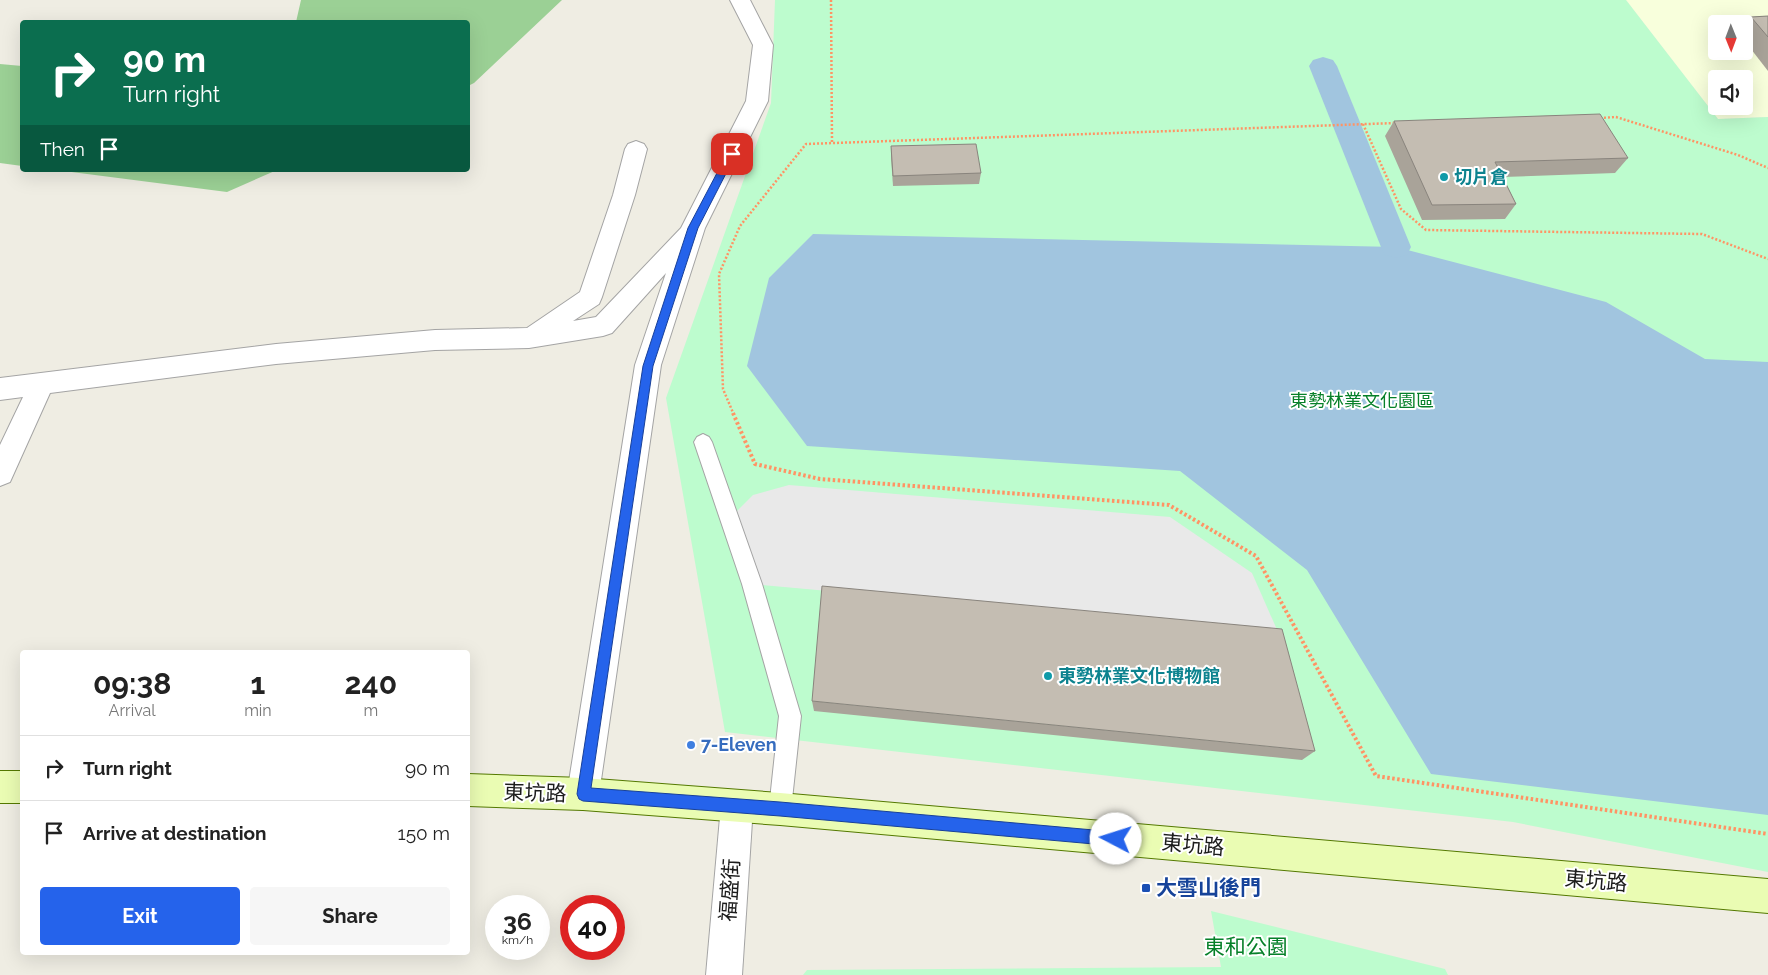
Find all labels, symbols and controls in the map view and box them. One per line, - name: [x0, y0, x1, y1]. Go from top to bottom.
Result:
- north arrow: [1708, 15, 1752, 60]
- map controls: [1708, 15, 1753, 115]
- text: 90 m: [123, 39, 206, 80]
- icon: right: [40, 40, 105, 105]
- button: sound: [1708, 70, 1753, 115]
- text: Turn right: [123, 81, 220, 107]
- pin: [711, 133, 753, 175]
- icon: arrive: [95, 135, 123, 163]
- text: Then: [40, 138, 85, 160]
- icon: arrive: [718, 140, 746, 168]
- place label: 切片倉: [1454, 166, 1508, 187]
- marker: 切片倉: [1438, 171, 1450, 183]
- park label: 東勢林業文化園區: [1290, 390, 1434, 411]
- place label: 東勢林業文化博物館: [1058, 665, 1220, 686]
- text: 09:38: [93, 666, 171, 701]
- text: 1: [251, 666, 265, 701]
- text: 240: [345, 666, 397, 701]
- marker: 東勢林業文化博物館: [1042, 670, 1054, 682]
- text: Arrival: [109, 701, 156, 720]
- text: min: [244, 701, 272, 720]
- text: m: [363, 701, 378, 720]
- place label: 7-Eleven: [701, 734, 777, 755]
- marker: 7-Eleven: [685, 739, 697, 751]
- icon: right: [40, 754, 68, 782]
- text: Turn right: [83, 757, 172, 779]
- text: 90 m: [405, 757, 450, 779]
- street label: 東坑路: [503, 779, 567, 806]
- position arrow: [1089, 812, 1141, 864]
- icon: arrive: [40, 819, 68, 847]
- text: Arrive at destination: [83, 822, 267, 844]
- text: 150 m: [398, 822, 450, 844]
- street label: 東坑路: [1161, 829, 1226, 860]
- street label: 福盛街: [715, 858, 744, 922]
- street label: 東坑路: [1564, 865, 1629, 896]
- place label: 大雪山後門: [1156, 875, 1261, 900]
- marker: 大雪山後門: [1140, 882, 1152, 894]
- button: Exit: [40, 887, 240, 945]
- button: Share: [250, 887, 450, 945]
- speed limit sign: 40: [560, 895, 625, 960]
- text: 36: [503, 906, 532, 936]
- text: km/h: [502, 933, 533, 947]
- park label: 東和公園: [1204, 934, 1288, 959]

